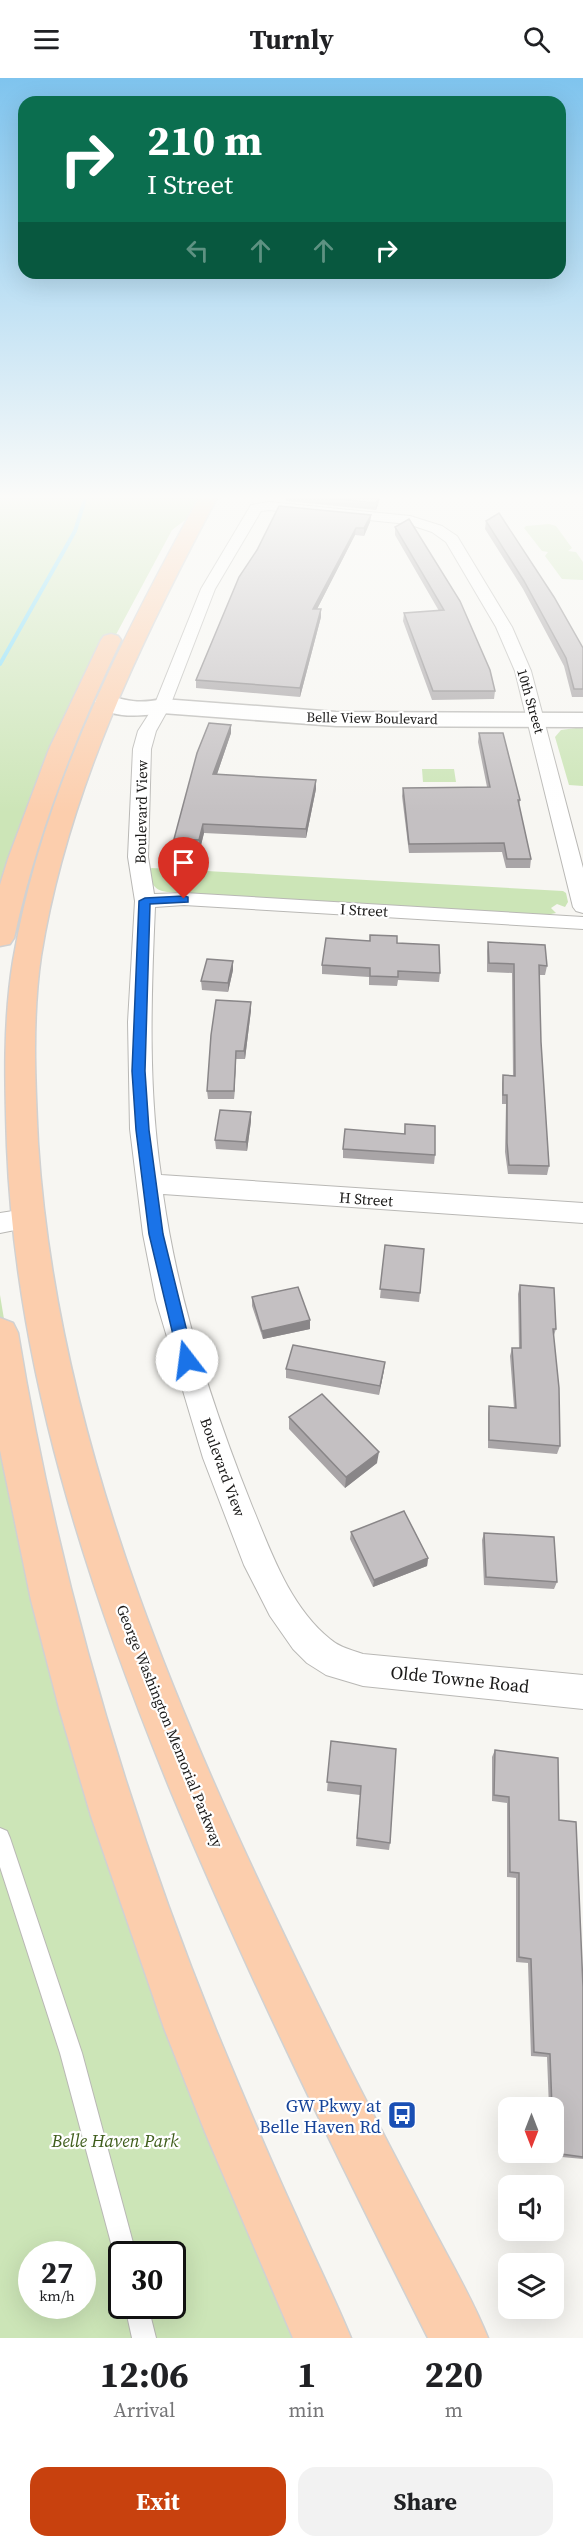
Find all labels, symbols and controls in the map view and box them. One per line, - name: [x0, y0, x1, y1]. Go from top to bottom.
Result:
- text: Turnly: [249, 21, 334, 58]
- icon: menu: [30, 23, 63, 56]
- icon: search: [520, 23, 553, 56]
- text: 210 m: [147, 111, 262, 169]
- icon: right: [48, 120, 126, 198]
- text: I Street: [147, 166, 233, 203]
- icon: left: [181, 234, 214, 267]
- icon: ahead: [244, 234, 277, 267]
- icon: ahead: [307, 234, 340, 267]
- icon: right: [370, 234, 403, 267]
- street label: 10th Street: [512, 666, 550, 736]
- street label: Belle View Boulevard: [306, 707, 438, 729]
- street label: Boulevard View: [130, 759, 152, 864]
- pin: [158, 837, 209, 899]
- icon: arrive: [167, 846, 200, 879]
- street label: I Street: [340, 898, 389, 922]
- street label: H Street: [338, 1187, 394, 1211]
- position arrow: [155, 1328, 219, 1392]
- street label: Boulevard View: [195, 1415, 251, 1520]
- street label: George Washington Memorial Parkway: [112, 1601, 229, 1851]
- street label: Olde Towne Road: [389, 1659, 531, 1699]
- place label: GW Pkwy at Belle Haven Rd: [259, 2093, 381, 2139]
- north arrow: [498, 2097, 564, 2163]
- map controls: [498, 2097, 564, 2319]
- bus stop icon: GW Pkwy at Belle Haven Rd: [386, 2099, 418, 2131]
- park label: Belle Haven Park: [51, 2128, 179, 2153]
- button: sound: [498, 2175, 564, 2241]
- speed limit sign: 30: [108, 2241, 186, 2319]
- text: 27: [41, 2252, 73, 2293]
- button: layers: [498, 2253, 564, 2319]
- text: km/h: [39, 2285, 75, 2306]
- text: 12:06: [100, 2350, 189, 2399]
- text: 1: [297, 2350, 316, 2399]
- text: 220: [425, 2350, 483, 2399]
- text: Arrival: [113, 2396, 175, 2424]
- text: min: [289, 2396, 325, 2424]
- text: m: [445, 2396, 463, 2424]
- button: Exit: [30, 2467, 286, 2536]
- button: Share: [298, 2467, 553, 2536]

